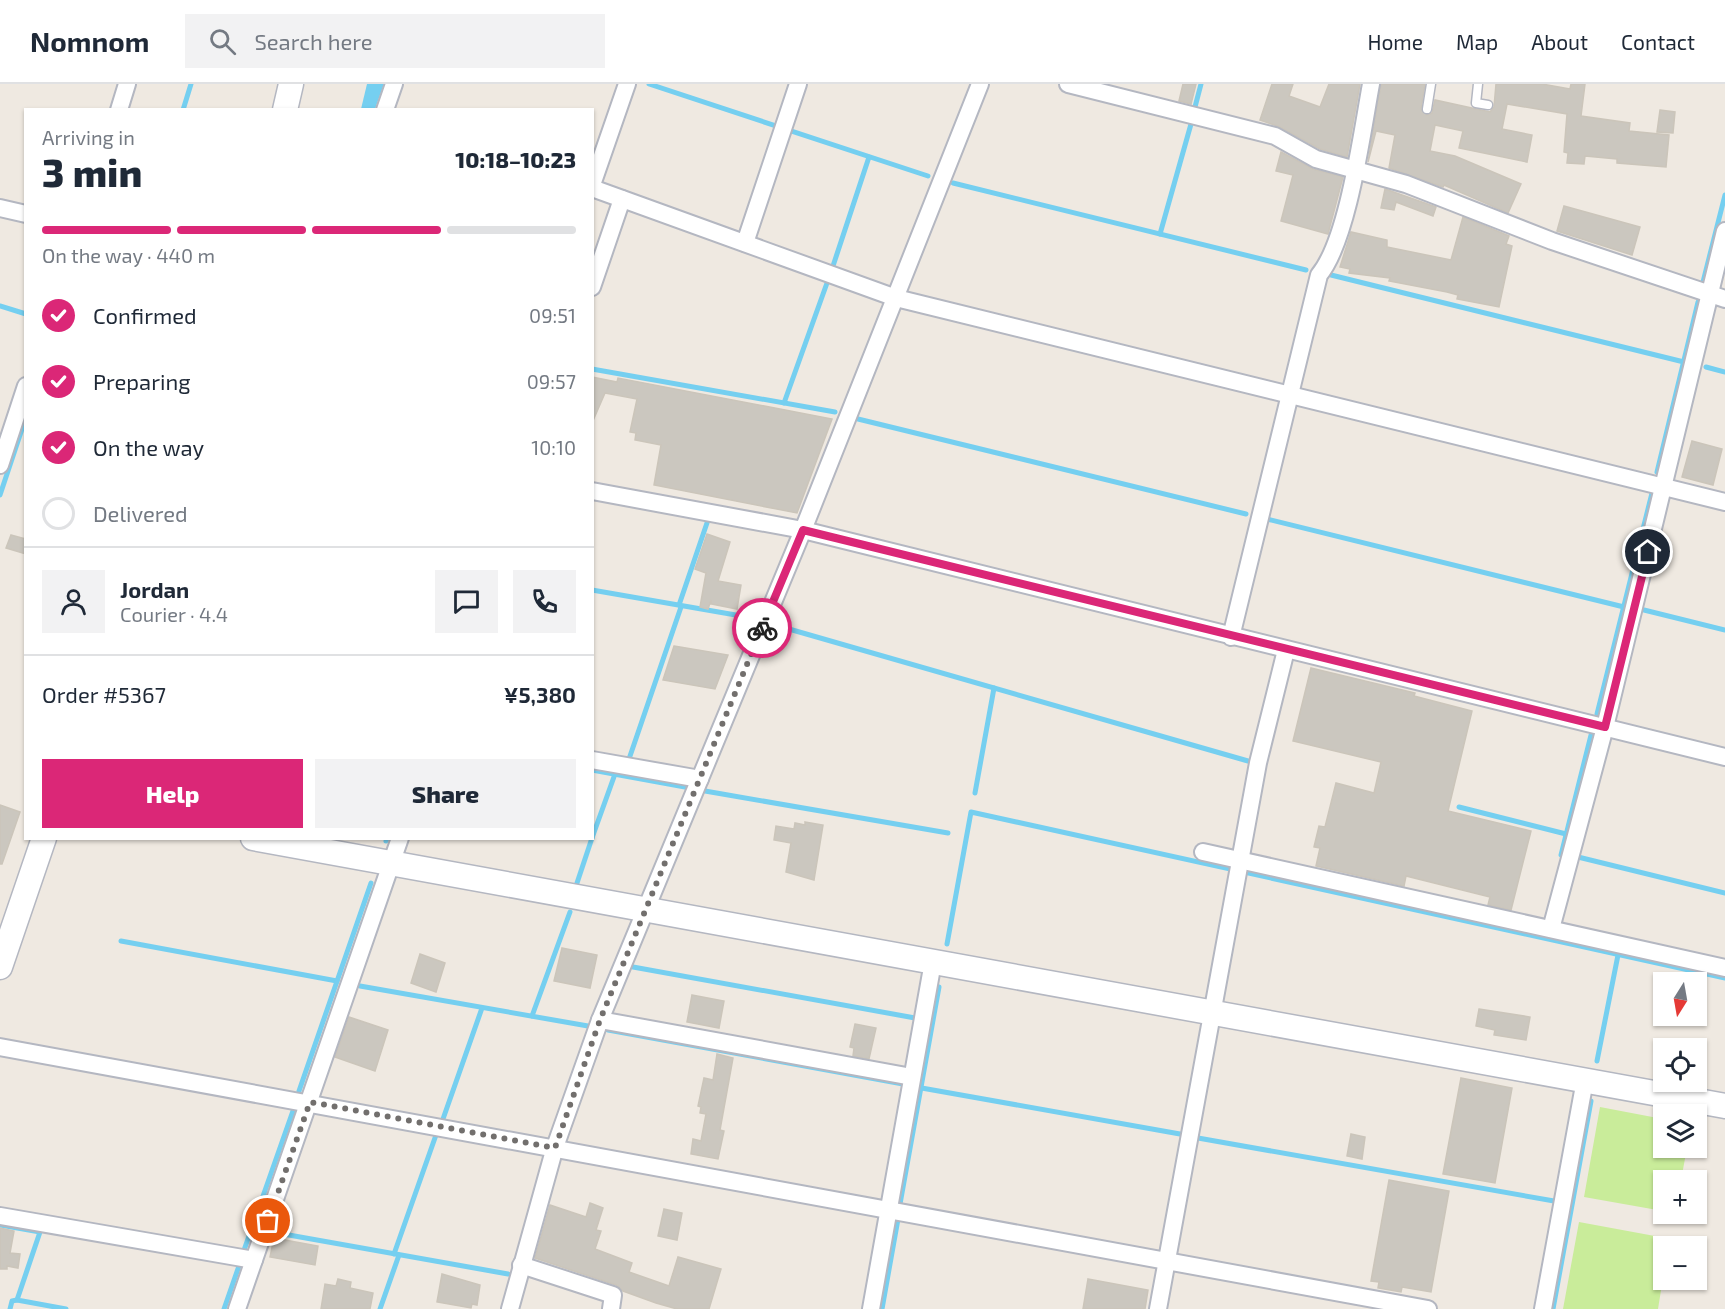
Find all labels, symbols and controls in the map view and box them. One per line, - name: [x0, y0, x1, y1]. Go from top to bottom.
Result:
- search box: [185, 14, 605, 68]
- text: Nomnom: [30, 24, 149, 58]
- icon: search: [206, 25, 239, 58]
- text: Search here: [254, 28, 373, 54]
- text: Home: [1367, 29, 1423, 54]
- text: Map: [1456, 29, 1498, 54]
- text: About: [1531, 29, 1588, 54]
- text: Contact: [1621, 29, 1695, 54]
- text: Arriving in: [42, 125, 135, 149]
- text: 10:18–10:23: [455, 146, 576, 172]
- text: 3 min: [42, 148, 142, 195]
- text: On the way · 440 m: [42, 243, 215, 267]
- icon: check: [42, 299, 75, 332]
- text: Confirmed: [93, 302, 197, 328]
- text: 09:51: [529, 303, 576, 327]
- icon: check: [42, 365, 75, 398]
- text: Preparing: [93, 368, 191, 394]
- text: 09:57: [527, 369, 576, 393]
- icon: check: [42, 431, 75, 464]
- text: On the way: [93, 434, 204, 460]
- text: 10:10: [531, 435, 576, 459]
- text: Delivered: [93, 500, 188, 526]
- pin: [1622, 526, 1673, 577]
- icon: home: [1631, 535, 1664, 568]
- button: person: [42, 570, 105, 633]
- button: chat: [435, 570, 498, 633]
- button: phone: [513, 570, 576, 633]
- text: Jordan: [120, 576, 189, 602]
- courier: [732, 598, 792, 658]
- text: Courier · 4.4: [120, 602, 228, 626]
- icon: bike: [746, 612, 779, 645]
- text: Order #5367: [42, 681, 166, 707]
- text: ¥5,380: [504, 681, 576, 707]
- button: Help: [42, 759, 303, 828]
- button: Share: [315, 759, 576, 828]
- north arrow: [1653, 972, 1707, 1026]
- map controls: [1653, 972, 1707, 1290]
- button: locate: [1653, 1038, 1707, 1092]
- button: layers: [1653, 1104, 1707, 1158]
- button: +: [1653, 1170, 1707, 1224]
- pin: [242, 1195, 293, 1246]
- icon: bag: [251, 1204, 284, 1237]
- button: −: [1653, 1236, 1707, 1290]

